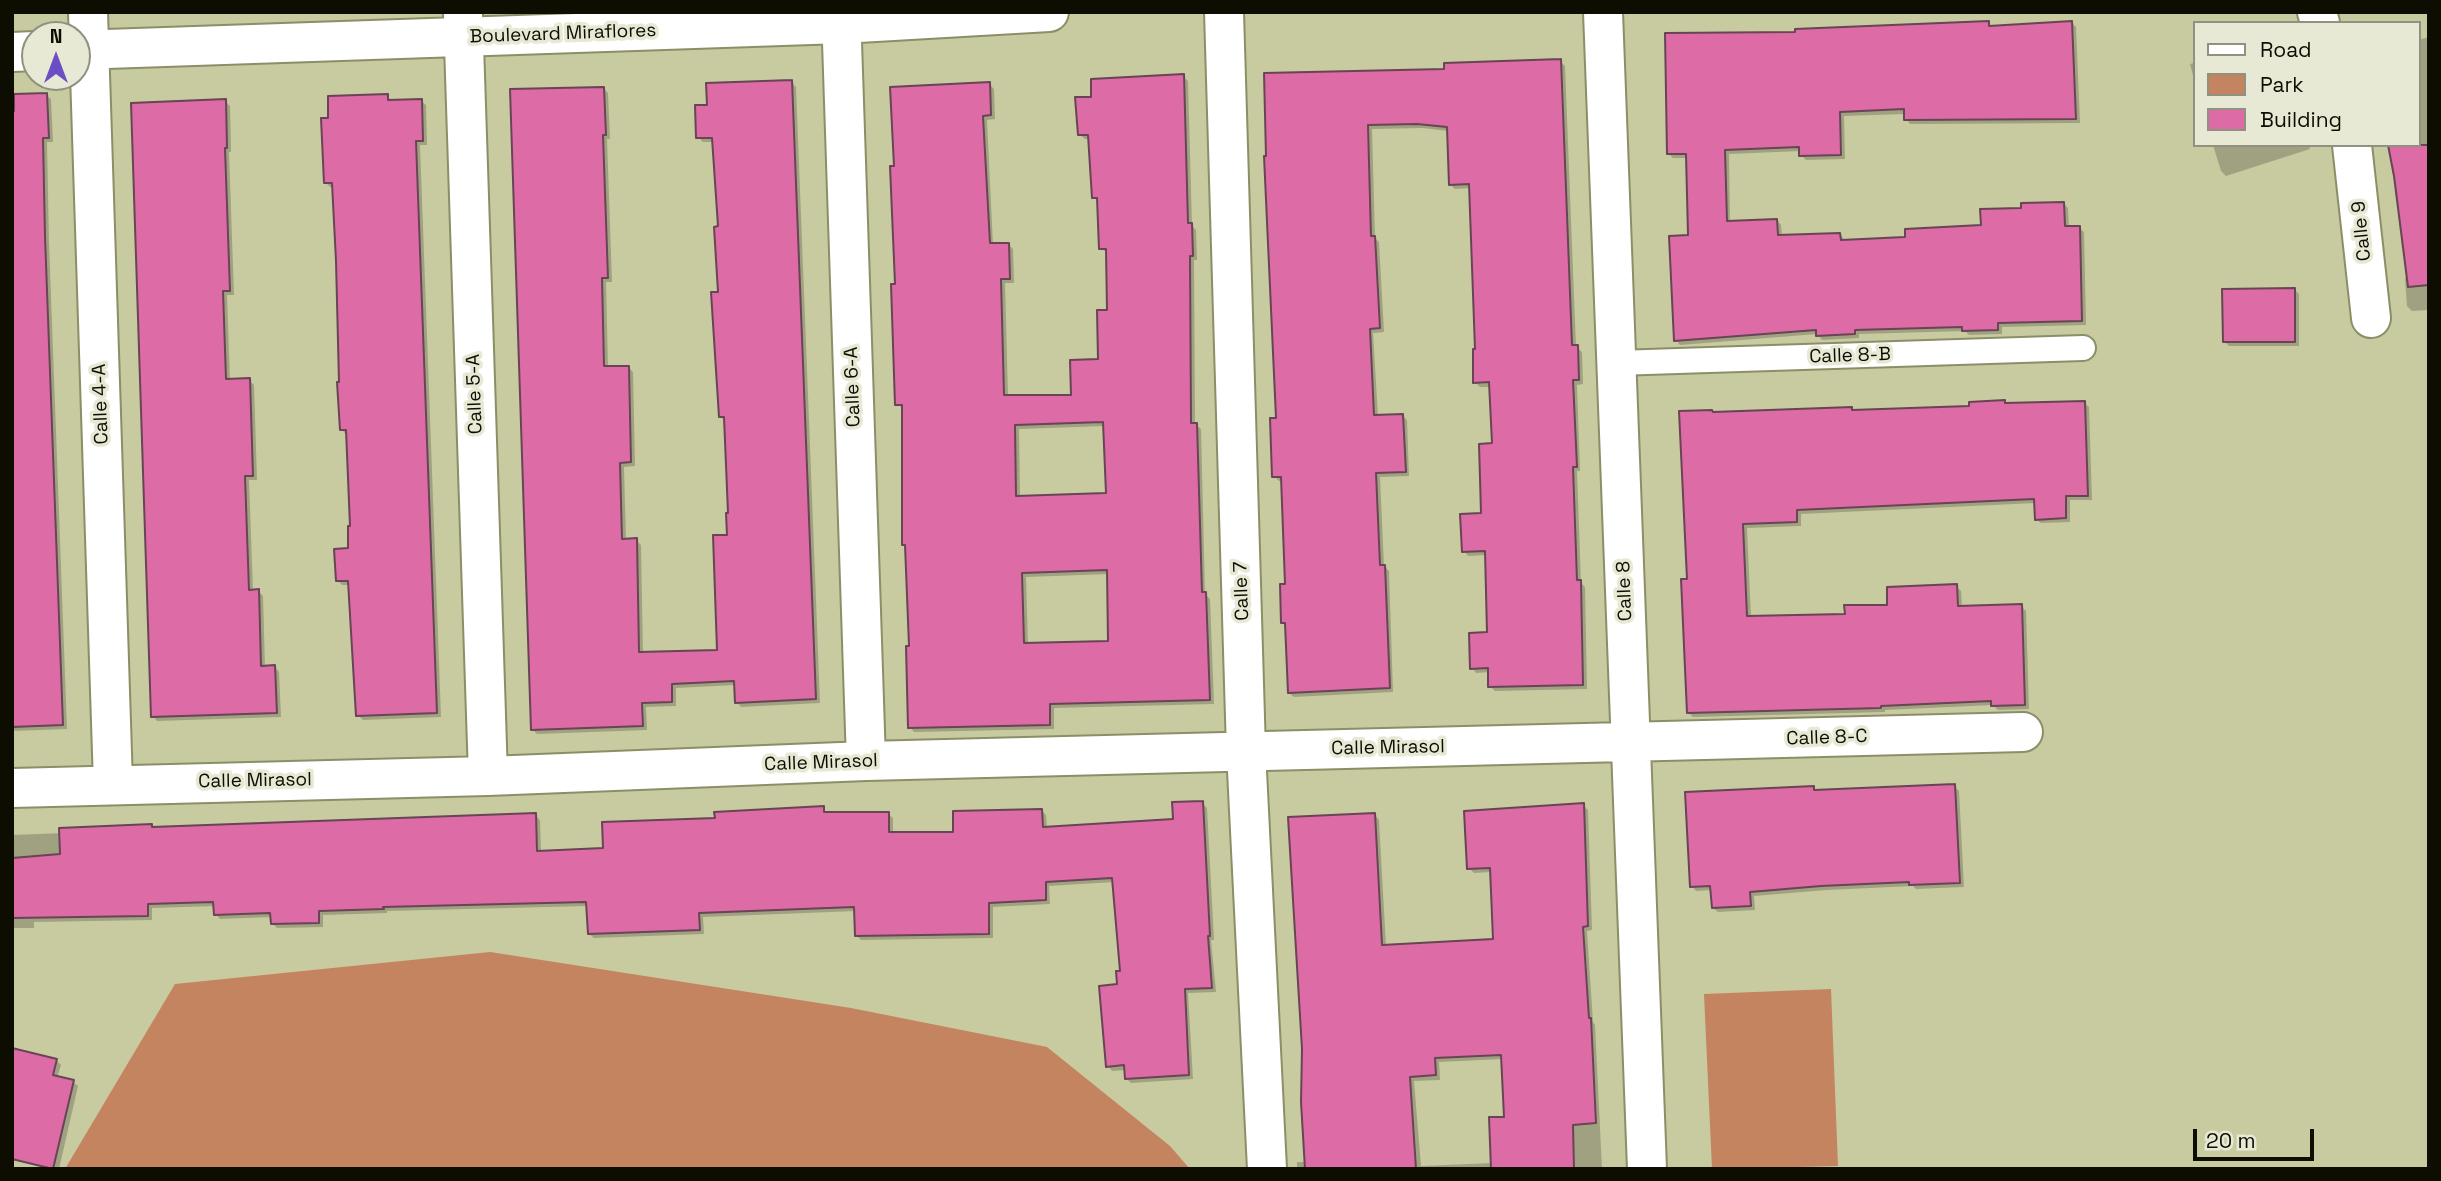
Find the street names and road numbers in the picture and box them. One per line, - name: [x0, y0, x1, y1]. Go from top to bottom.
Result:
- street label: Boulevard Miraflores: [469, 19, 657, 49]
- street label: Calle 9: [2348, 200, 2376, 262]
- street label: Calle 8-B: [1809, 343, 1891, 369]
- street label: Calle 6-A: [840, 346, 866, 428]
- street label: Calle 5-A: [462, 353, 488, 435]
- street label: Calle 4-A: [88, 363, 114, 445]
- street label: Calle 8: [1613, 560, 1637, 622]
- street label: Calle 7: [1230, 561, 1254, 621]
- street label: Calle 8-C: [1786, 725, 1868, 751]
- street label: Calle Mirasol: [1331, 736, 1445, 760]
- street label: Calle Mirasol: [764, 750, 878, 776]
- street label: Calle Mirasol: [198, 769, 312, 793]

